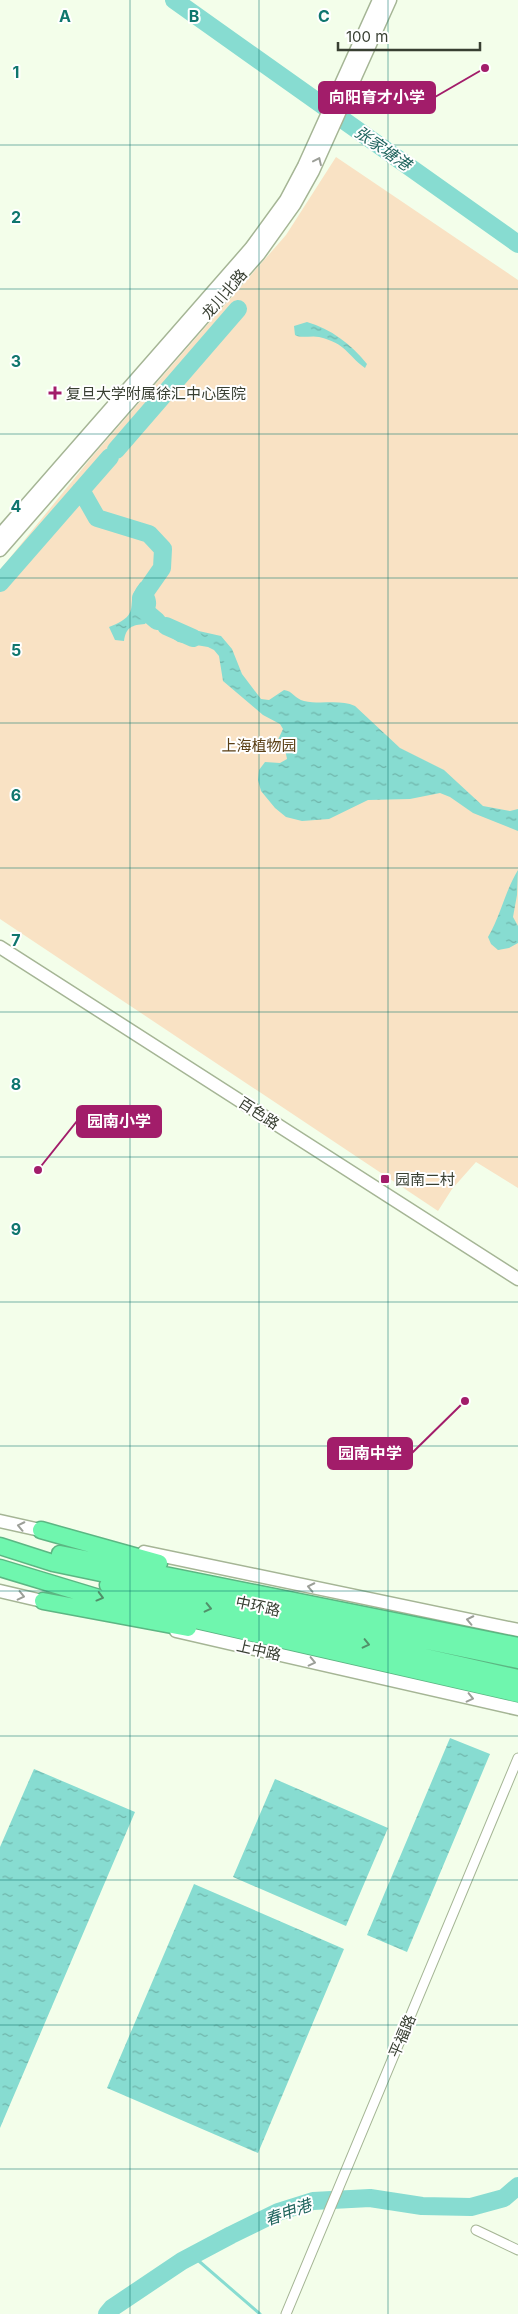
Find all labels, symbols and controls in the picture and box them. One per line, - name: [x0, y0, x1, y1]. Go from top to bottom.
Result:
- text: A: [59, 6, 71, 26]
- text: B: [189, 6, 199, 26]
- text: C: [318, 6, 330, 26]
- scale bar: [338, 20, 480, 52]
- text: 100 m: [346, 27, 388, 46]
- text: 1: [13, 62, 19, 82]
- callout: 向阳育才小学: [319, 82, 435, 113]
- text: 向阳育才小学: [329, 87, 425, 107]
- water label: 张家塘港: [351, 121, 417, 176]
- one-way arrow: [311, 157, 322, 166]
- text: 2: [11, 207, 21, 227]
- street label: 龙川北路: [197, 265, 251, 323]
- text: 3: [11, 351, 21, 371]
- place label: 复旦大学附属徐汇中心医院: [66, 384, 246, 403]
- marker: 复旦大学附属徐汇中心医院: [48, 386, 62, 400]
- text: 4: [11, 496, 22, 516]
- text: 5: [11, 640, 21, 660]
- park label: 上海植物园: [221, 736, 297, 755]
- text: 6: [11, 785, 21, 805]
- text: 7: [11, 930, 21, 950]
- text: 8: [11, 1074, 21, 1094]
- street label: 百色路: [235, 1093, 283, 1133]
- callout: 园南小学: [77, 1106, 161, 1137]
- text: 园南小学: [87, 1111, 151, 1131]
- place label: 园南二村: [395, 1170, 455, 1189]
- marker: 园南二村: [379, 1173, 391, 1185]
- text: 9: [11, 1219, 21, 1239]
- callout: 园南中学: [328, 1438, 412, 1469]
- text: 园南中学: [338, 1443, 402, 1463]
- one-way arrow: [16, 1521, 25, 1531]
- one-way arrow: [307, 1582, 316, 1592]
- one-way arrow: [17, 1590, 26, 1601]
- one-way arrow: [95, 1591, 104, 1602]
- street label: 中环路: [234, 1592, 282, 1620]
- one-way arrow: [203, 1602, 212, 1613]
- one-way arrow: [466, 1615, 475, 1626]
- street label: 上中路: [235, 1636, 283, 1664]
- one-way arrow: [362, 1638, 371, 1649]
- one-way arrow: [307, 1656, 316, 1667]
- one-way arrow: [466, 1692, 475, 1703]
- street label: 平福路: [384, 2012, 420, 2060]
- water label: 春申港: [262, 2194, 316, 2230]

